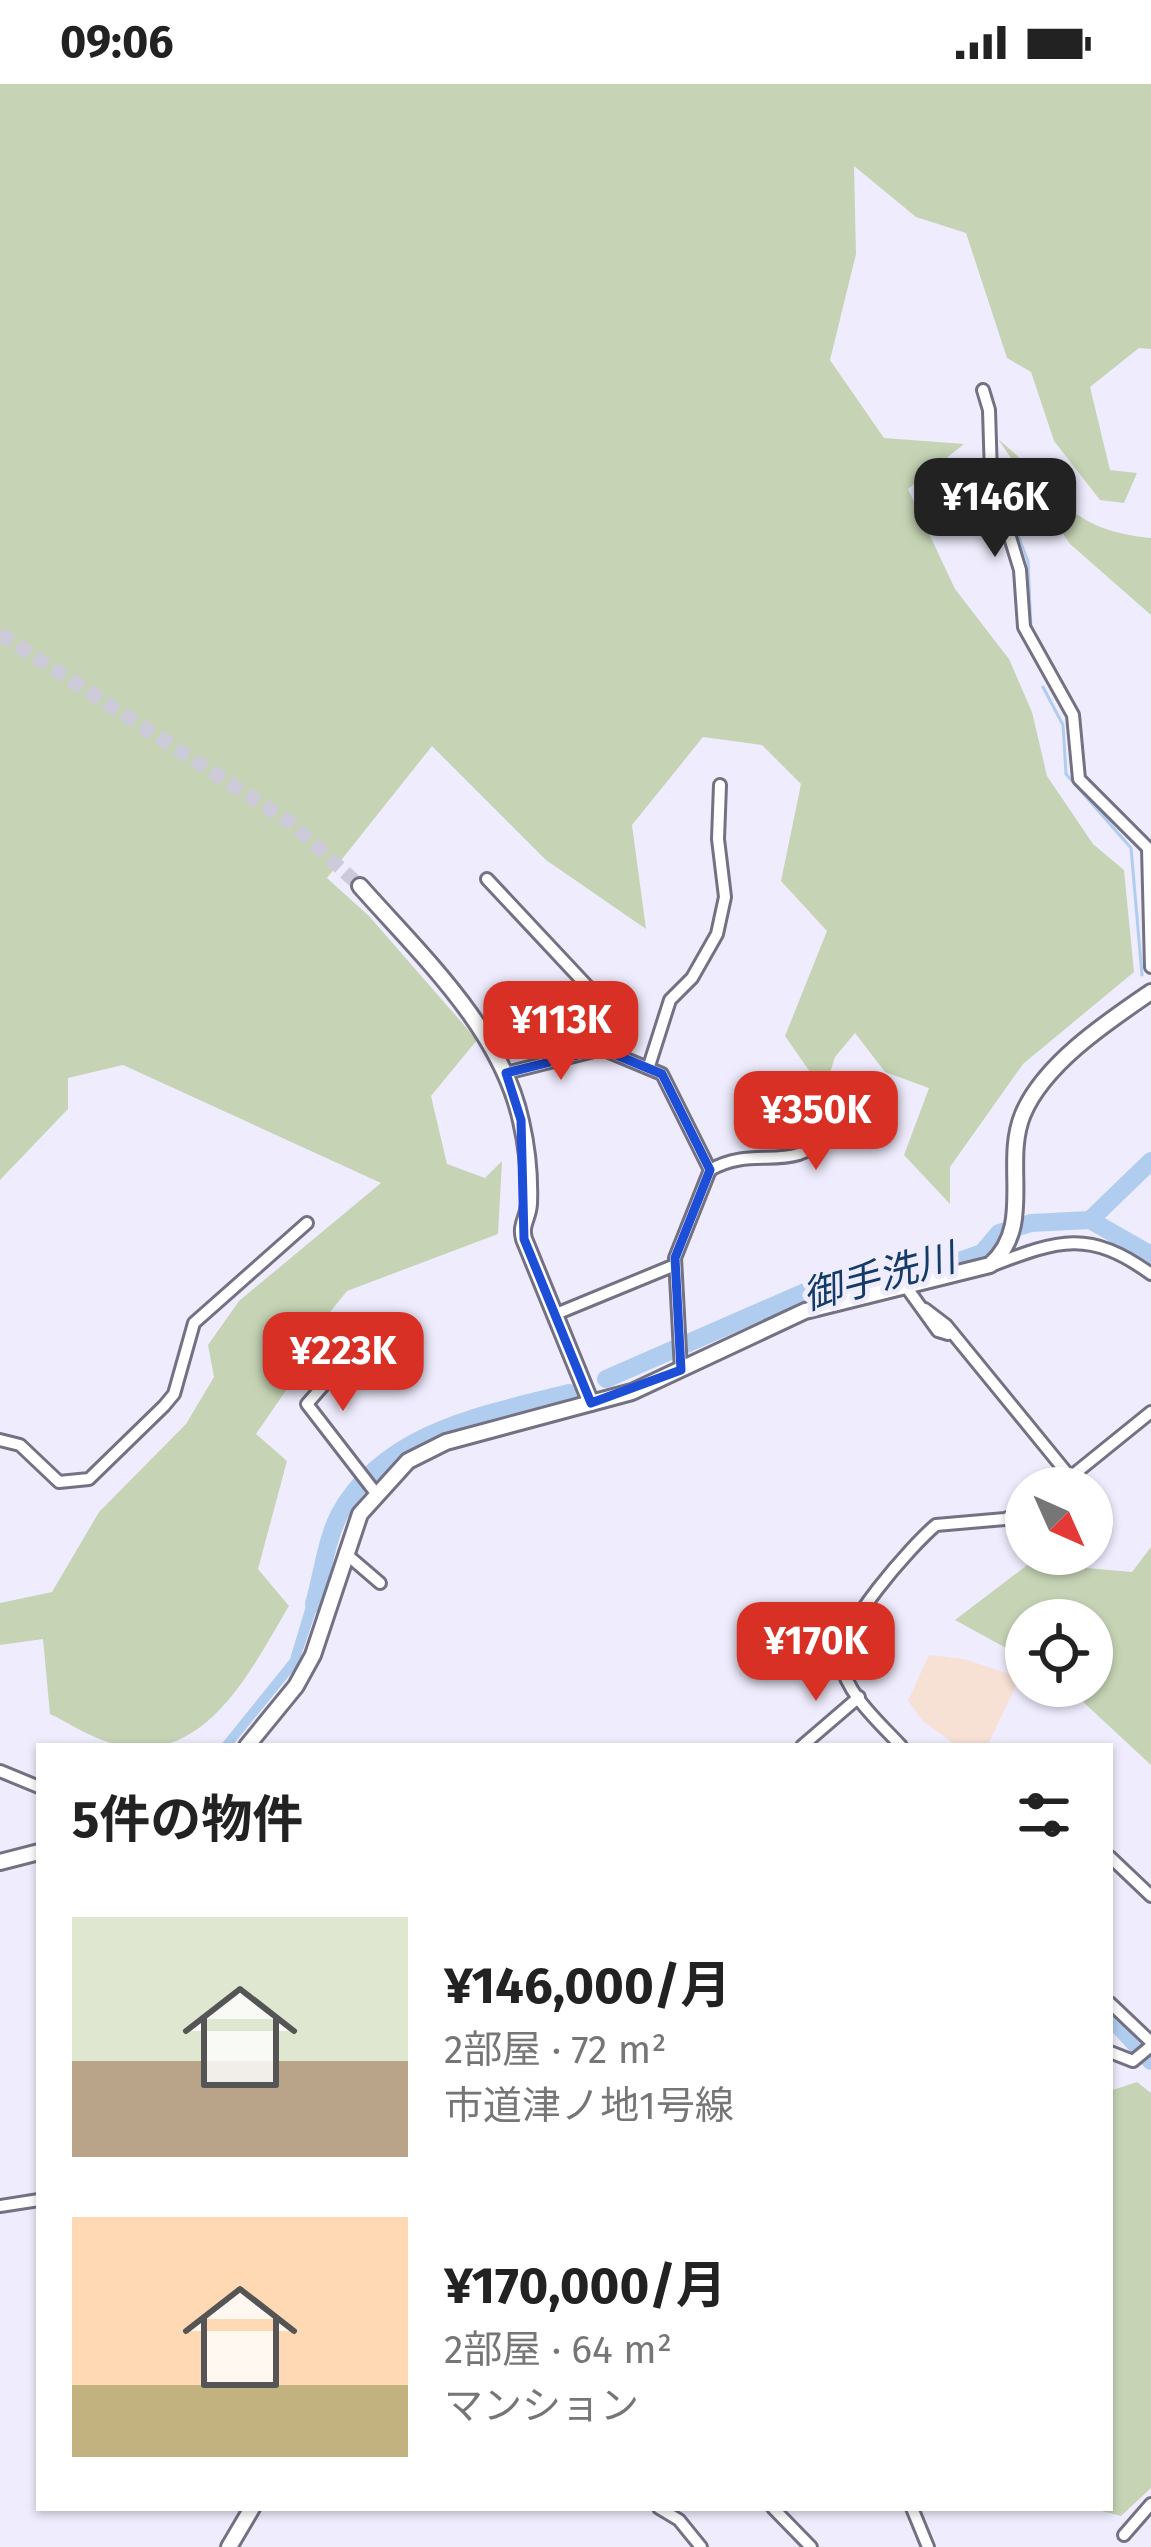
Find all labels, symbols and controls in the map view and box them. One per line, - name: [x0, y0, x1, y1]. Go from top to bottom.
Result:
- text: 09:06: [60, 15, 174, 69]
- pin: ¥146K: [911, 458, 1079, 560]
- text: ¥146K: [941, 474, 1049, 520]
- pin: ¥113K: [477, 981, 645, 1083]
- text: ¥113K: [510, 997, 612, 1043]
- pin: ¥350K: [732, 1071, 900, 1173]
- text: ¥350K: [761, 1087, 871, 1133]
- water label: 御手洗川: [798, 1234, 964, 1319]
- pin: ¥223K: [259, 1312, 427, 1414]
- text: ¥223K: [290, 1328, 396, 1374]
- north arrow: [1005, 1467, 1113, 1575]
- map controls: [1005, 1467, 1113, 1707]
- button: locate: [1005, 1599, 1113, 1707]
- pin: ¥170K: [732, 1602, 900, 1704]
- text: ¥170K: [764, 1618, 868, 1664]
- icon: filters: [1011, 1782, 1077, 1848]
- text: 5件の物件: [72, 1789, 303, 1851]
- text: ¥146,000/月: [444, 1955, 731, 2017]
- icon: home: [168, 1965, 312, 2109]
- text: 2部屋 · 72 m²: [444, 2027, 667, 2073]
- text: 市道津ノ地1号線: [444, 2083, 734, 2129]
- text: ¥170,000/月: [444, 2255, 727, 2317]
- icon: home: [168, 2265, 312, 2409]
- text: 2部屋 · 64 m²: [444, 2327, 672, 2373]
- text: マンション: [444, 2383, 639, 2429]

